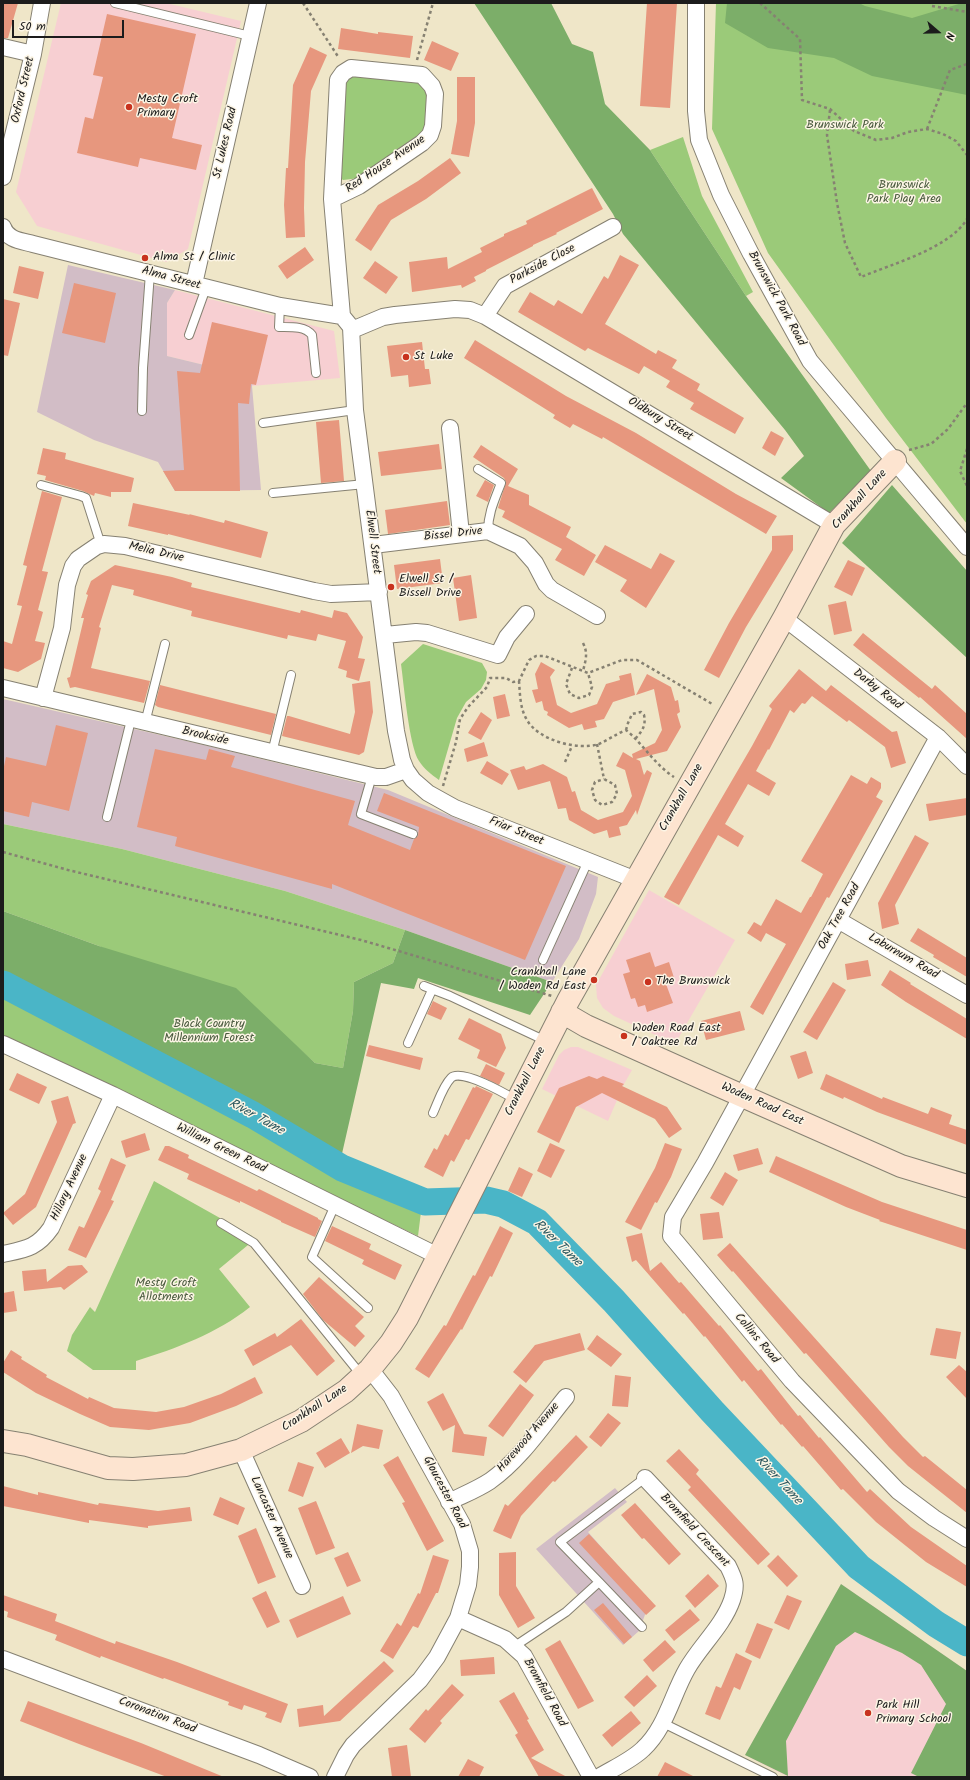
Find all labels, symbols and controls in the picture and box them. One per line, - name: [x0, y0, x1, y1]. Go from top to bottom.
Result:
- scale bar: [14, 12, 126, 38]
- north arrow: [918, 12, 958, 52]
- text: 50 m: [19, 17, 46, 36]
- text: N: [940, 30, 959, 42]
- street label: Oxford Street: [9, 55, 39, 125]
- place label: Mesty Croft Primary: [137, 93, 198, 121]
- marker: Mesty Croft Primary: [124, 102, 134, 112]
- street label: St Lukes Road: [211, 106, 241, 180]
- park label: Brunswick Park: [806, 119, 884, 133]
- street label: Red House Avenue: [343, 133, 429, 197]
- park label: Brunswick Park Play Area: [867, 179, 941, 207]
- street label: Parkside Close: [508, 242, 578, 288]
- street label: Brunswick Park Road: [744, 249, 808, 349]
- place label: Alma St / Clinic: [153, 251, 236, 265]
- marker: Alma St / Clinic: [140, 253, 150, 263]
- street label: Alma Street: [140, 264, 202, 294]
- place label: St Luke: [414, 350, 453, 364]
- marker: St Luke: [401, 352, 411, 362]
- street label: Oldbury Street: [625, 395, 695, 445]
- street label: Crankhall Lane: [829, 467, 891, 533]
- street label: Elwell Street: [361, 509, 383, 575]
- street label: Bissel Drive: [423, 525, 483, 545]
- street label: Melia Drive: [127, 540, 185, 566]
- place label: Elwell St / Bissell Drive: [399, 573, 461, 601]
- marker: Elwell St / Bissell Drive: [386, 582, 396, 592]
- street label: Darby Road: [850, 666, 904, 714]
- street label: Brookside: [180, 725, 230, 749]
- street label: Crankhall Lane: [657, 762, 707, 834]
- street label: Friar Street: [486, 814, 546, 850]
- street label: Oak Tree Road: [816, 881, 864, 953]
- street label: Laburnum Road: [865, 931, 941, 983]
- place label: Crankhall Lane / Woden Rd East: [499, 966, 586, 994]
- marker: Crankhall Lane / Woden Rd East: [589, 975, 599, 985]
- place label: The Brunswick: [656, 975, 730, 989]
- marker: The Brunswick: [643, 977, 653, 987]
- park label: Black Country Millennium Forest: [164, 1018, 254, 1046]
- place label: Woden Road East / Oaktree Rd: [632, 1022, 721, 1050]
- marker: Woden Road East / Oaktree Rd: [619, 1031, 629, 1041]
- street label: Crankhall Lane: [502, 1045, 550, 1119]
- street label: Woden Road East: [719, 1080, 805, 1130]
- water label: River Tame: [226, 1096, 286, 1140]
- street label: William Green Road: [174, 1121, 268, 1177]
- street label: Hillary Avenue: [48, 1152, 92, 1224]
- water label: River Tame: [530, 1217, 584, 1271]
- park label: Mesty Croft Allotments: [136, 1277, 196, 1305]
- street label: Collins Road: [731, 1311, 781, 1367]
- street label: Crankhall Lane: [279, 1382, 351, 1436]
- street label: Harewood Avenue: [495, 1400, 563, 1476]
- water label: River Tame: [752, 1453, 804, 1509]
- street label: Gloucester Road: [419, 1454, 469, 1532]
- street label: Lancaster Avenue: [246, 1475, 296, 1561]
- street label: Bromfield Crescent: [656, 1491, 732, 1571]
- street label: Bromfield Road: [519, 1656, 569, 1730]
- street label: Coronation Road: [116, 1695, 198, 1737]
- place label: Park Hill Primary School: [876, 1699, 951, 1727]
- marker: Park Hill Primary School: [863, 1708, 873, 1718]

